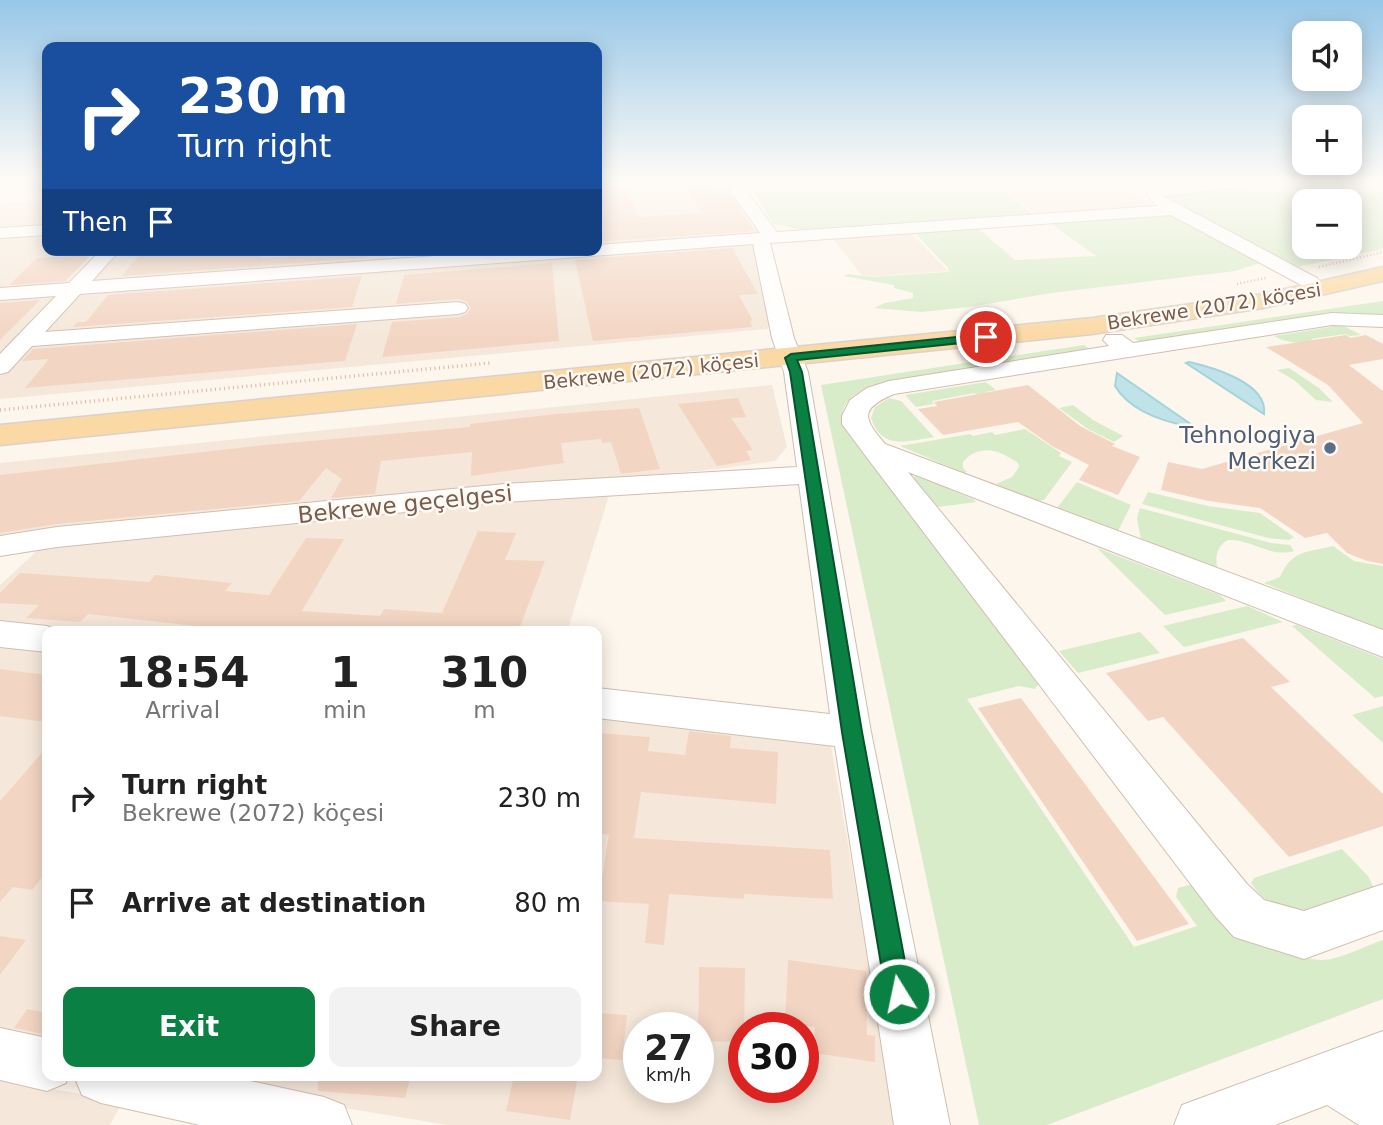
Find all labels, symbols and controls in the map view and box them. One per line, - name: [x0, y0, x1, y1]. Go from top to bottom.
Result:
- map controls: [1292, 21, 1362, 259]
- button: sound: [1292, 21, 1362, 91]
- text: 230 m: [178, 68, 348, 125]
- icon: right: [63, 70, 154, 161]
- button: +: [1292, 105, 1362, 175]
- text: Turn right: [178, 127, 331, 165]
- button: −: [1292, 189, 1362, 259]
- icon: arrive: [142, 203, 180, 241]
- text: Then: [63, 207, 128, 237]
- street label: Bekrewe (2072) köçesi: [1105, 278, 1323, 334]
- pin: [956, 307, 1016, 367]
- icon: arrive: [967, 318, 1005, 356]
- street label: Bekrewe (2072) köçesi: [542, 349, 760, 393]
- place label: Tehnologiya Merkezi: [1178, 422, 1316, 474]
- marker: Tehnologiya Merkezi: [1322, 440, 1338, 456]
- street label: Bekrewe geçelgesi: [296, 480, 514, 528]
- text: 18:54: [116, 648, 250, 697]
- text: 1: [330, 648, 360, 697]
- text: 310: [441, 648, 528, 697]
- text: Arrival: [145, 697, 220, 723]
- text: min: [323, 697, 367, 723]
- text: m: [473, 697, 496, 723]
- text: Turn right: [122, 770, 267, 800]
- icon: right: [63, 779, 101, 817]
- text: 230 m: [498, 783, 581, 813]
- text: Bekrewe (2072) köçesi: [122, 800, 384, 826]
- icon: arrive: [63, 884, 101, 922]
- text: Arrive at destination: [122, 888, 426, 918]
- text: 80 m: [514, 888, 581, 918]
- position arrow: [862, 957, 936, 1031]
- button: Exit: [63, 987, 315, 1067]
- button: Share: [329, 987, 581, 1067]
- speed limit sign: 30: [728, 1012, 819, 1103]
- text: 27: [644, 1028, 693, 1068]
- text: km/h: [646, 1064, 691, 1085]

